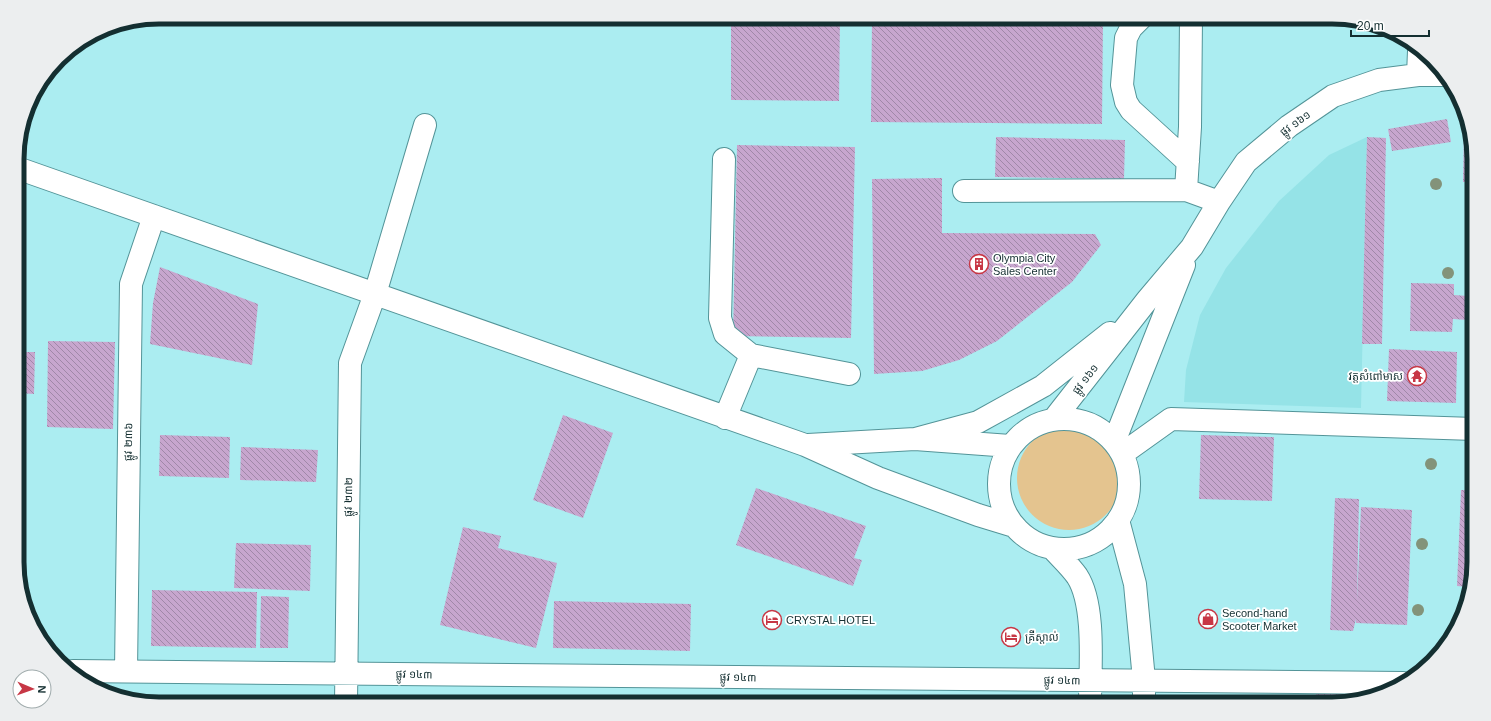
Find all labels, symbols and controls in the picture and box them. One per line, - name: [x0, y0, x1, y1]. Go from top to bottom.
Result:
- scale bar: [1351, 12, 1429, 38]
- text: 20 m: [1357, 19, 1384, 33]
- street label: ផ្លូវ ១៦១: [1277, 108, 1315, 141]
- place label: Olympia City Sales Center: [993, 252, 1057, 277]
- building icon: Olympia City Sales Center: [968, 253, 990, 275]
- street label: ផ្លូវ ១៦១: [1070, 362, 1104, 399]
- temple icon: វត្តសំពៅមាស: [1406, 365, 1428, 387]
- place label: វត្តសំពៅមាស: [1349, 369, 1403, 383]
- street label: ផ្លូវ ២៣៦: [122, 423, 139, 461]
- street label: ផ្លូវ ២៣២: [342, 477, 359, 517]
- place label: Second-hand Scooter Market: [1222, 607, 1297, 632]
- shop icon: Second-hand Scooter Market: [1197, 608, 1219, 630]
- hotel icon: CRYSTAL HOTEL: [761, 609, 783, 631]
- place label: CRYSTAL HOTEL: [786, 614, 875, 626]
- hotel icon: គ្រីស្តាល់: [1000, 626, 1022, 648]
- place label: គ្រីស្តាល់: [1025, 630, 1059, 644]
- street label: ផ្លូវ ១៤៣: [395, 668, 433, 685]
- north arrow: [12, 669, 52, 709]
- street label: ផ្លូវ ១៤៣: [719, 671, 757, 688]
- street label: ផ្លូវ ១៤៣: [1043, 674, 1081, 691]
- text: N: [36, 685, 48, 694]

